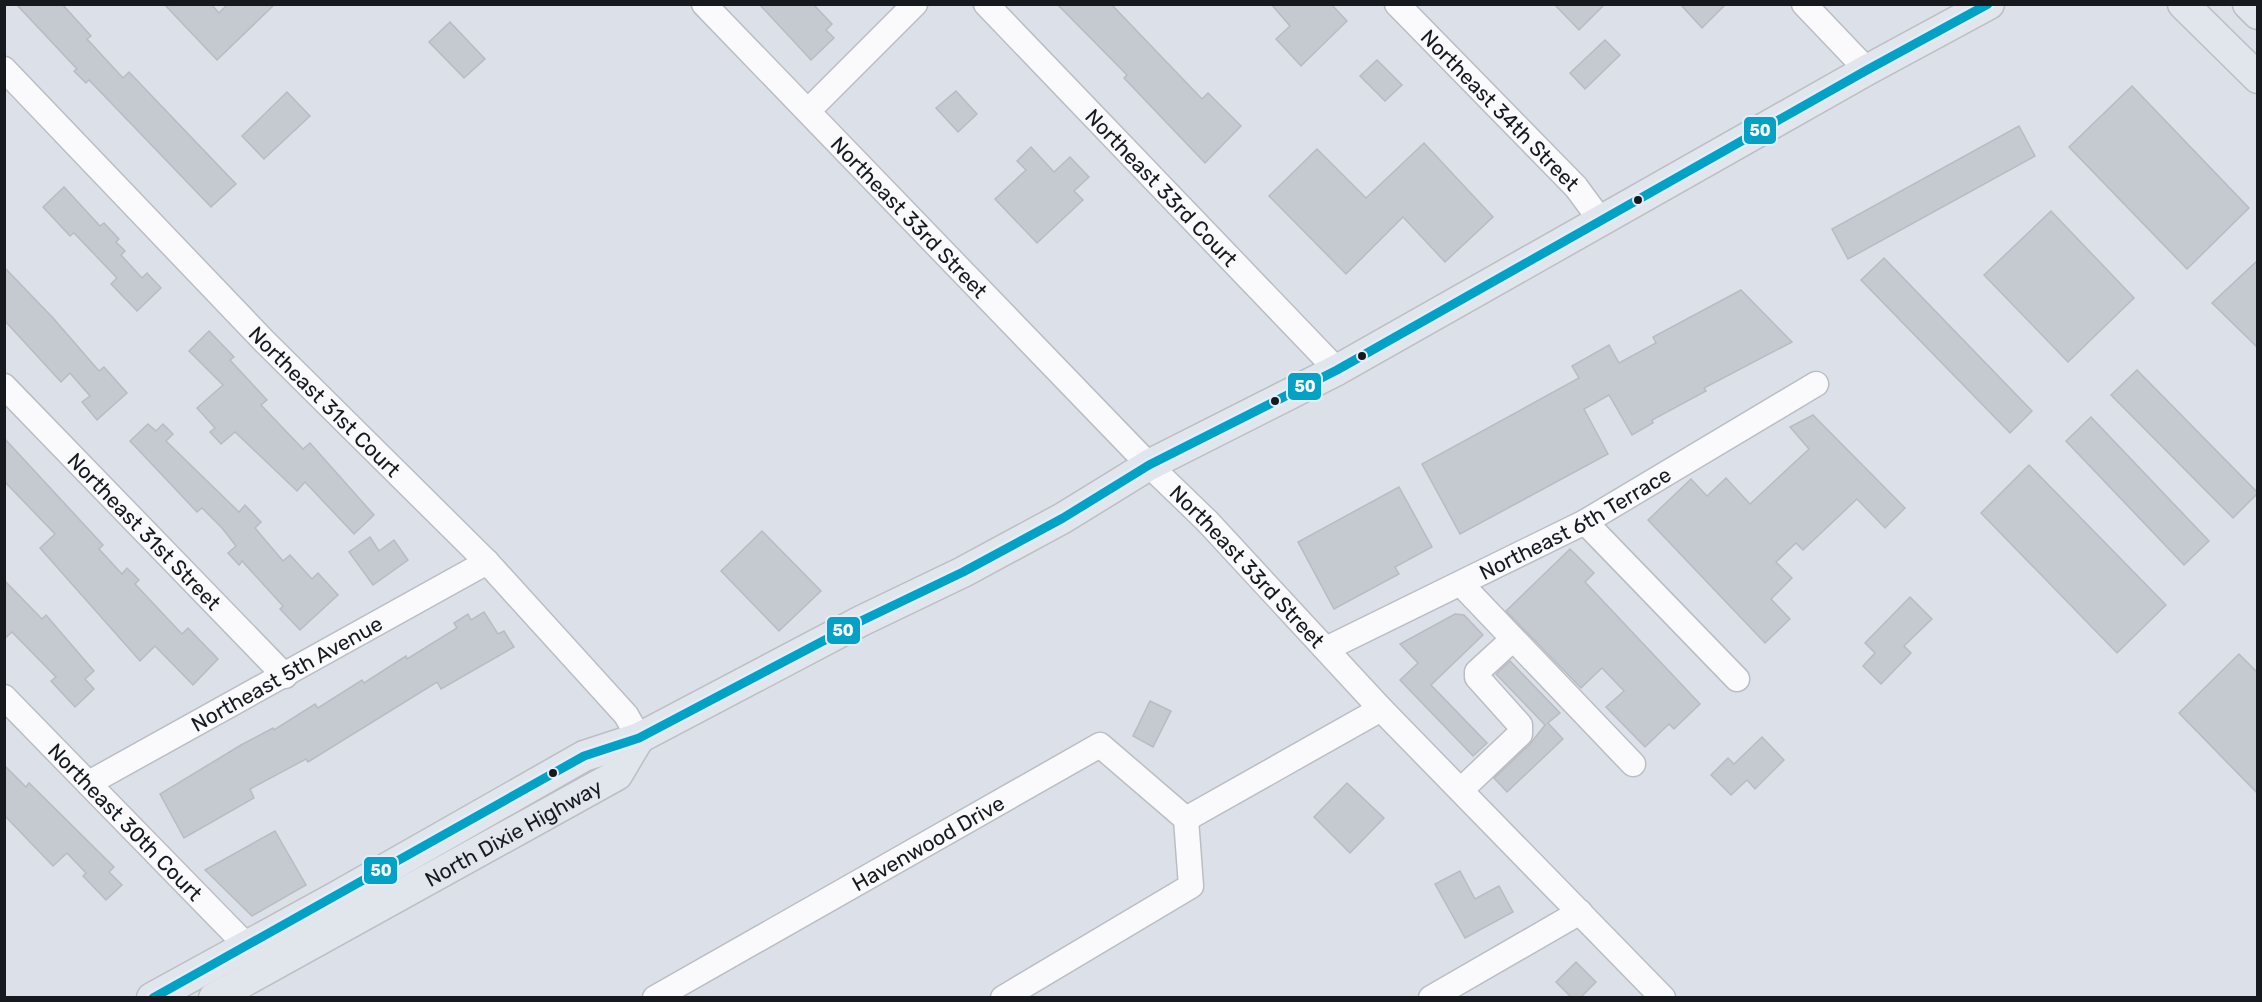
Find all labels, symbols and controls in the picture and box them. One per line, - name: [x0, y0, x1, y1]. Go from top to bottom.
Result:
- street label: Northeast 34th Street: [1416, 24, 1585, 196]
- street label: Northeast 33rd Court: [1081, 103, 1243, 271]
- line badge: 50: [1743, 116, 1777, 145]
- text: 50: [1749, 121, 1771, 140]
- street label: Northeast 33rd Street: [826, 131, 993, 303]
- unlabelled marker: [1632, 194, 1644, 206]
- street label: Northeast 31st Court: [244, 321, 406, 482]
- unlabelled marker: [1356, 350, 1368, 362]
- line badge: 50: [1287, 372, 1322, 401]
- text: 50: [1294, 377, 1316, 396]
- unlabelled marker: [1269, 395, 1281, 407]
- street label: Northeast 31st Street: [63, 447, 226, 615]
- street label: Northeast 6th Terrace: [1475, 461, 1675, 585]
- street label: Northeast 33rd Street: [1165, 480, 1330, 653]
- street label: Northeast 5th Avenue: [187, 610, 387, 736]
- line badge: 50: [826, 616, 861, 645]
- text: 50: [832, 621, 854, 640]
- street label: Northeast 30th Court: [43, 738, 208, 905]
- unlabelled marker: [547, 767, 559, 779]
- street label: North Dixie Highway: [420, 773, 607, 891]
- street label: Havenwood Drive: [847, 790, 1008, 896]
- line badge: 50: [363, 856, 398, 885]
- text: 50: [370, 861, 392, 880]

